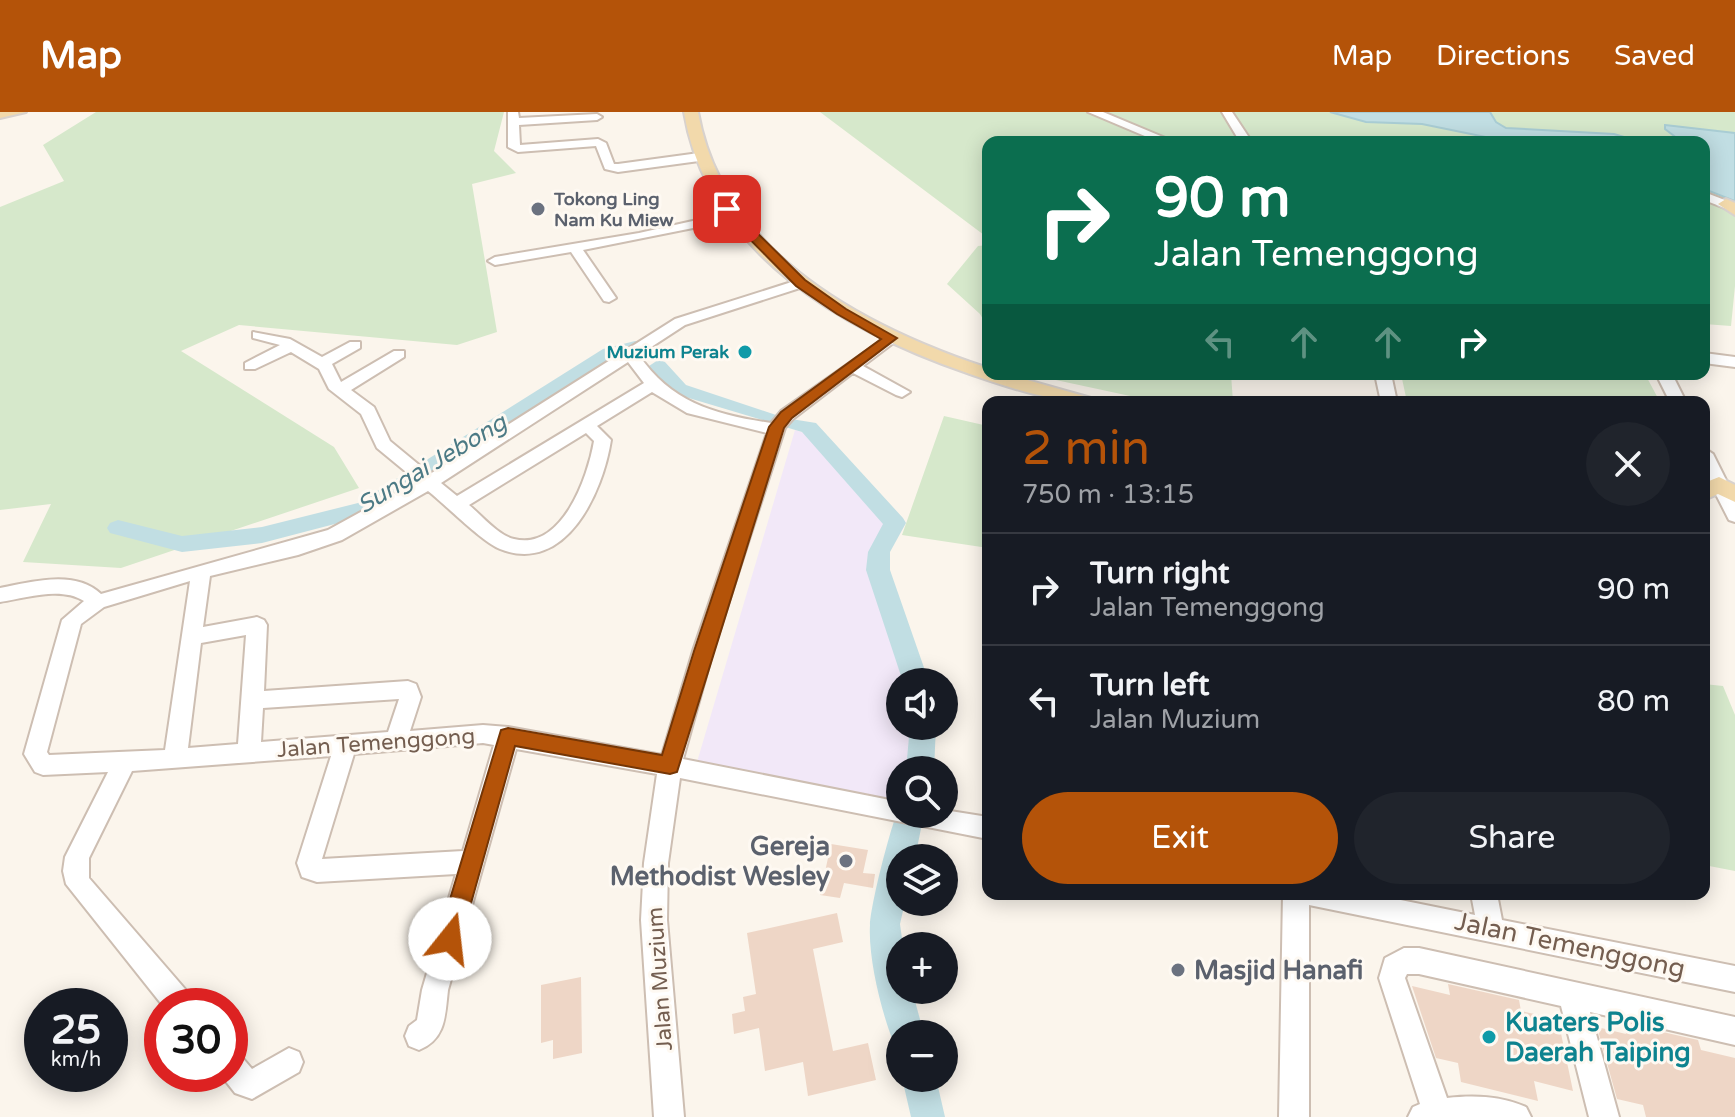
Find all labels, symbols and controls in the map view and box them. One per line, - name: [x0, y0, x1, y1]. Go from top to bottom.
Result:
- text: Map: [40, 33, 122, 79]
- text: Map: [1332, 39, 1392, 73]
- text: Directions: [1436, 39, 1570, 73]
- text: Saved: [1614, 39, 1695, 73]
- text: 90 m: [1154, 165, 1290, 232]
- icon: right: [1022, 168, 1126, 272]
- pin: [693, 175, 761, 243]
- icon: arrive: [705, 187, 749, 231]
- place label: Tokong Ling Nam Ku Miew: [553, 188, 674, 231]
- marker: Tokong Ling Nam Ku Miew: [529, 200, 547, 218]
- text: Jalan Temenggong: [1154, 233, 1479, 276]
- icon: left: [1198, 320, 1242, 364]
- icon: ahead: [1282, 320, 1326, 364]
- icon: ahead: [1366, 320, 1410, 364]
- icon: right: [1450, 320, 1494, 364]
- place label: Muzium Perak: [606, 341, 729, 363]
- marker: Muzium Perak: [736, 343, 754, 361]
- water label: Sungai Jebong: [352, 407, 513, 520]
- text: 2 min: [1022, 420, 1150, 478]
- button: close: [1586, 422, 1670, 506]
- text: 750 m · 13:15: [1022, 479, 1194, 510]
- text: Turn right: [1090, 555, 1230, 592]
- icon: right: [1022, 567, 1066, 611]
- text: 90 m: [1597, 571, 1670, 608]
- text: Jalan Temenggong: [1090, 592, 1325, 623]
- text: Turn left: [1090, 667, 1209, 704]
- map controls: [886, 668, 958, 1092]
- button: sound: [886, 668, 958, 740]
- icon: left: [1022, 679, 1066, 723]
- text: 80 m: [1597, 683, 1670, 720]
- text: Jalan Muzium: [1090, 704, 1260, 735]
- street label: Jalan Temenggong: [276, 723, 476, 763]
- button: search: [886, 756, 958, 828]
- button: Exit: [1022, 792, 1338, 884]
- button: Share: [1354, 792, 1670, 884]
- place label: Gereja Methodist Wesley: [610, 831, 830, 892]
- button: layers: [886, 844, 958, 916]
- marker: Gereja Methodist Wesley: [837, 852, 855, 870]
- position arrow: [408, 897, 492, 981]
- street label: Jalan Temenggong: [1452, 905, 1688, 985]
- street label: Jalan Muzium: [642, 906, 678, 1052]
- button: +: [886, 932, 958, 1004]
- place label: Masjid Hanafi: [1194, 955, 1363, 986]
- marker: Masjid Hanafi: [1169, 961, 1187, 979]
- speed limit sign: 30: [144, 988, 248, 1092]
- text: 25: [51, 1006, 101, 1054]
- place label: Kuaters Polis Daerah Taiping: [1505, 1007, 1691, 1068]
- button: −: [886, 1020, 958, 1092]
- marker: Kuaters Polis Daerah Taiping: [1480, 1028, 1498, 1046]
- text: km/h: [51, 1048, 101, 1072]

